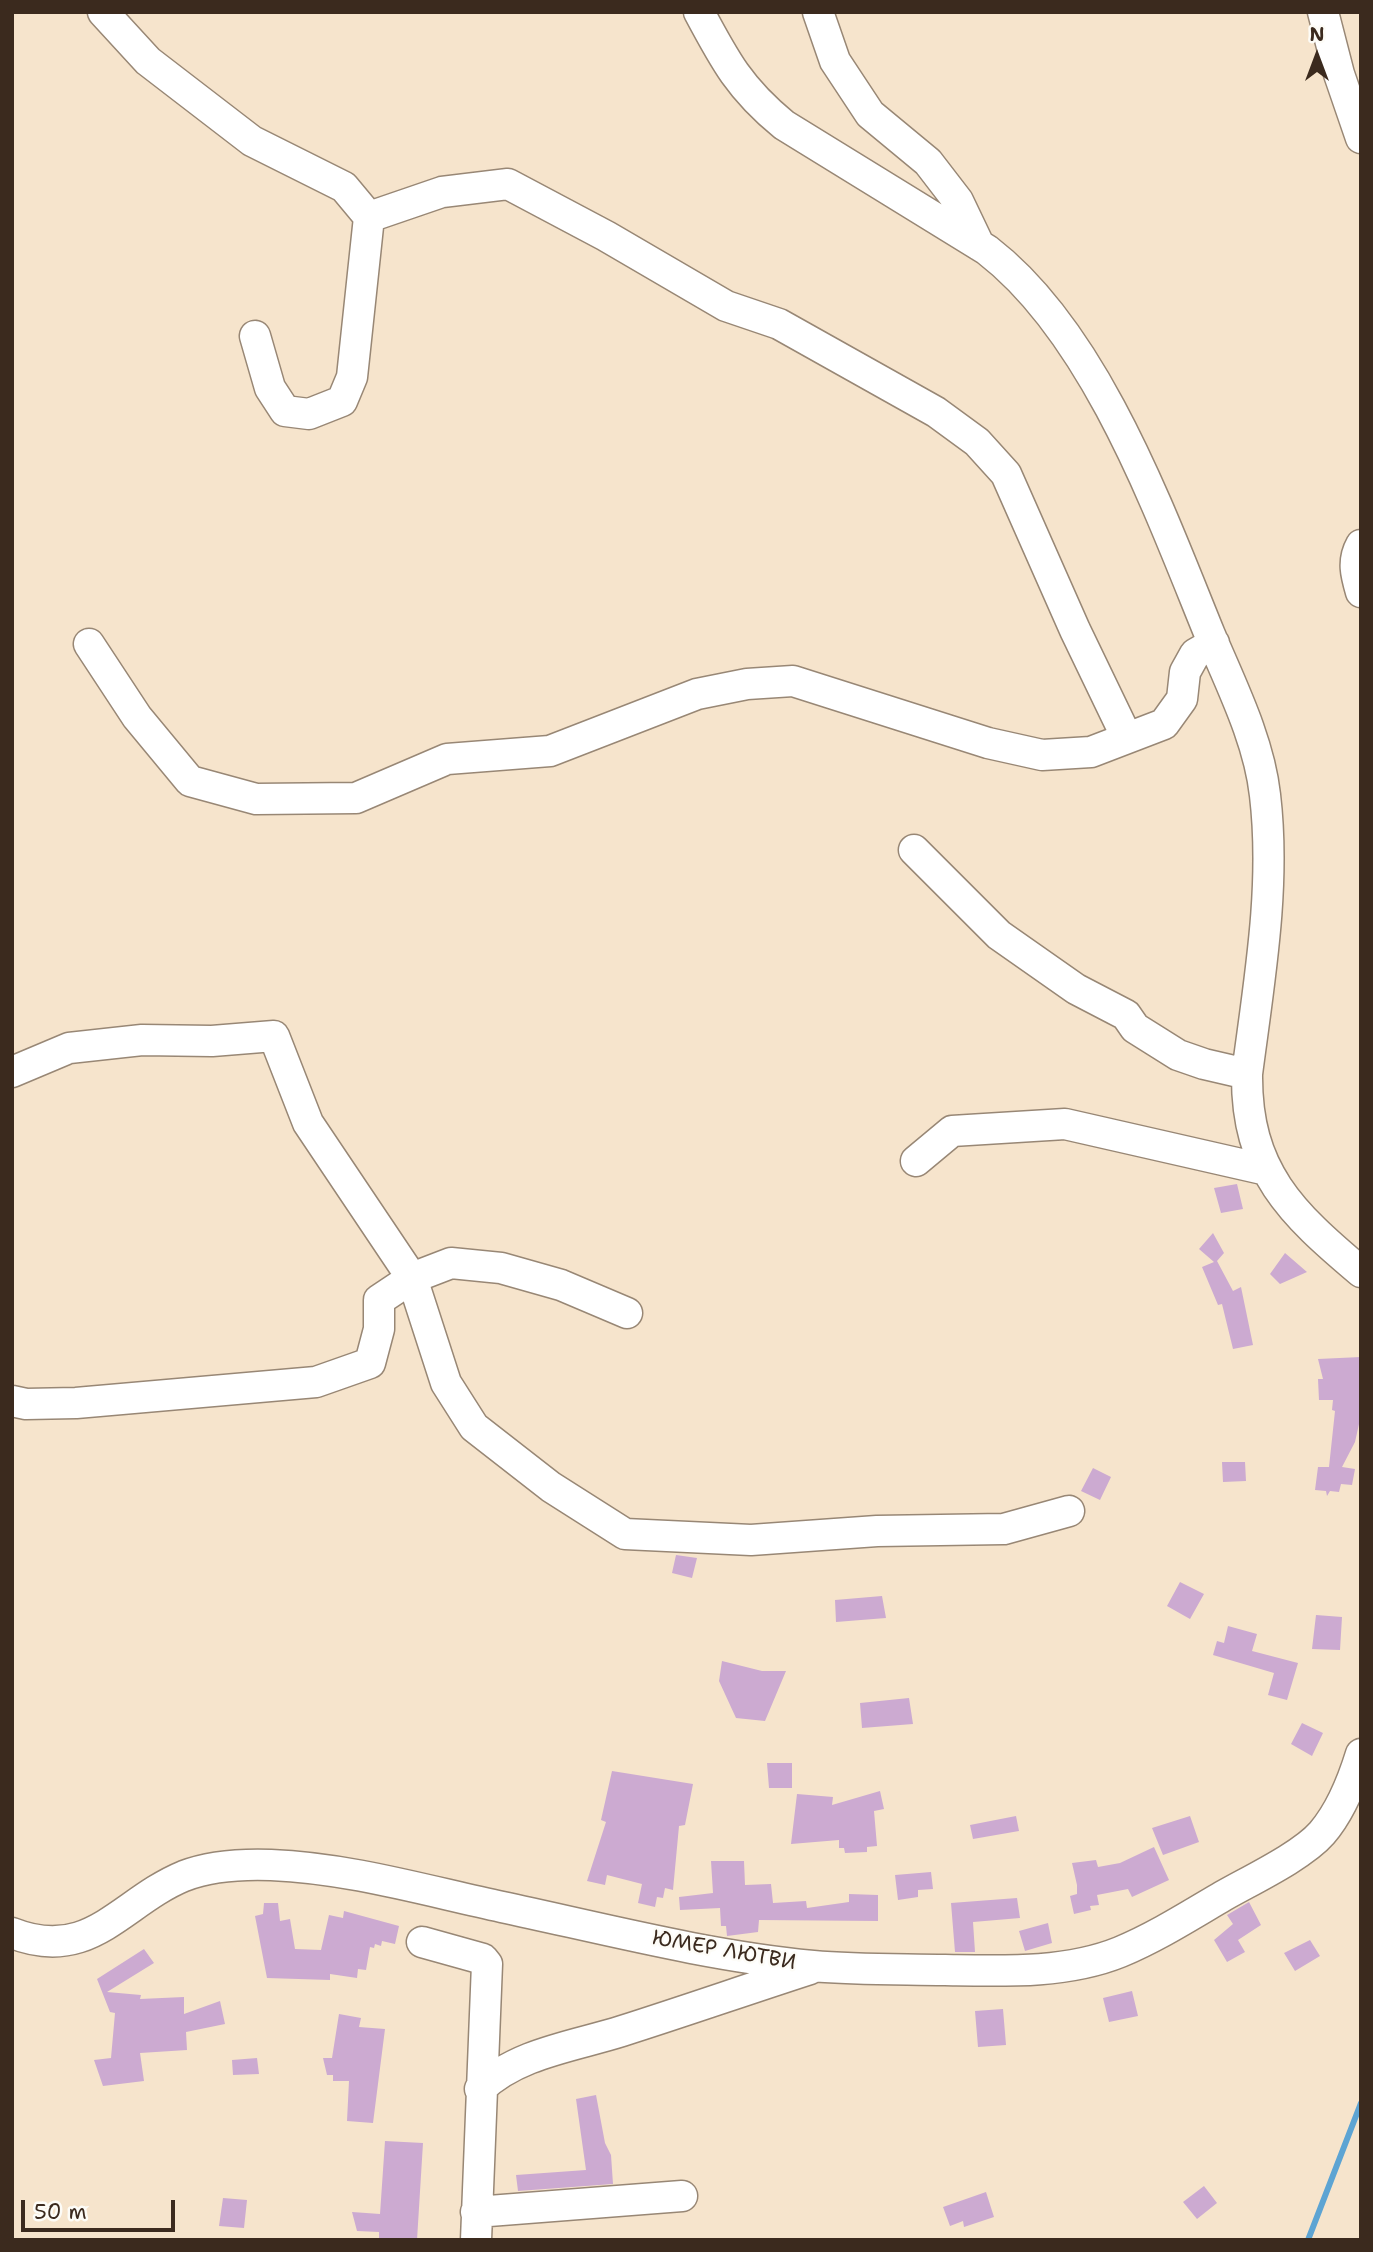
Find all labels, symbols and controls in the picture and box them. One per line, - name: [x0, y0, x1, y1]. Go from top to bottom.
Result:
- north arrow: [1282, 21, 1352, 91]
- text: N: [1309, 22, 1325, 47]
- street label: ЮМЕР ЛЮТВИ: [650, 1926, 798, 1976]
- scale bar: [24, 2186, 178, 2230]
- text: 50 m: [34, 2198, 87, 2226]

